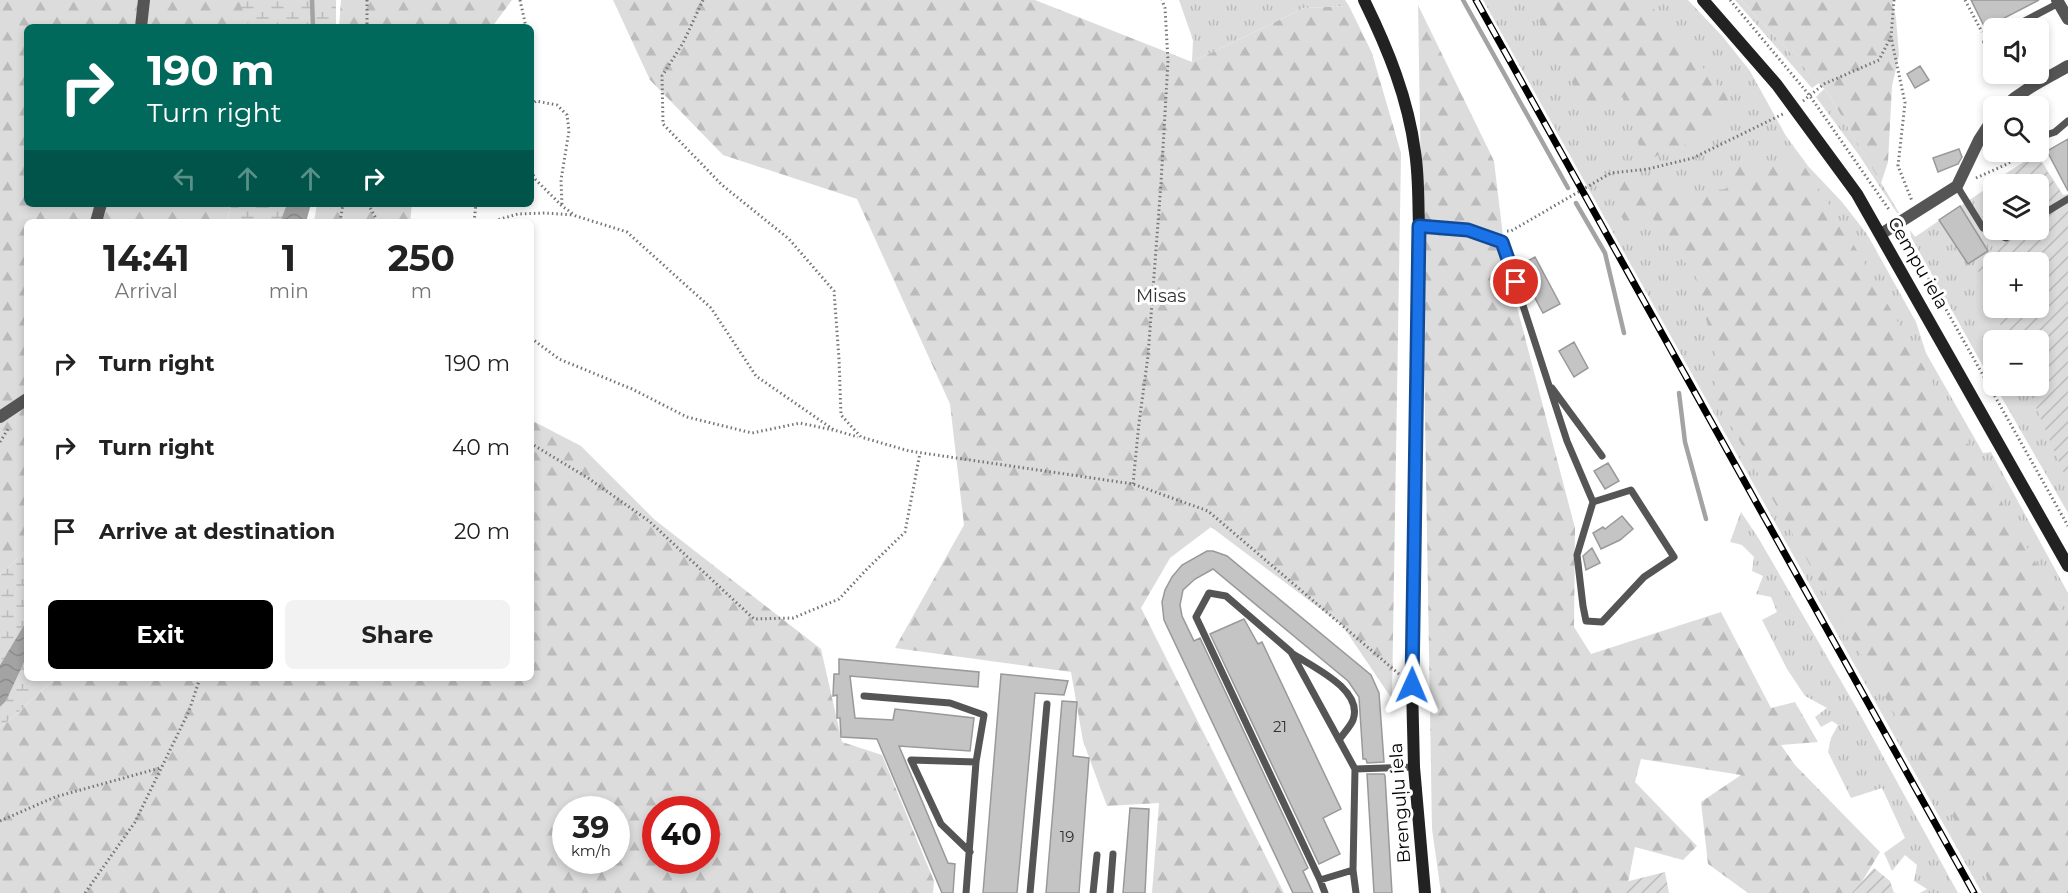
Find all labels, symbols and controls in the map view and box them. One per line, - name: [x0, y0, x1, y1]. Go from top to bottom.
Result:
- map controls: [1983, 18, 2049, 396]
- button: sound: [1983, 18, 2049, 84]
- text: 190 m: [147, 44, 275, 96]
- icon: right: [48, 48, 126, 126]
- text: Turn right: [147, 96, 282, 129]
- button: search: [1983, 96, 2049, 162]
- icon: left: [168, 162, 201, 195]
- icon: ahead: [231, 162, 264, 195]
- icon: ahead: [294, 162, 327, 195]
- icon: right: [357, 162, 390, 195]
- button: layers: [1983, 174, 2049, 240]
- street label: Cempu iela: [1883, 213, 1953, 313]
- text: 14:41: [103, 236, 190, 280]
- text: 1: [282, 236, 296, 280]
- text: 250: [388, 236, 455, 280]
- button: +: [1983, 252, 2049, 318]
- pin: [1490, 256, 1541, 307]
- icon: arrive: [1499, 265, 1532, 298]
- text: Arrival: [115, 279, 178, 303]
- text: min: [269, 279, 309, 303]
- text: m: [411, 279, 432, 303]
- park label: Misas: [1136, 285, 1186, 307]
- button: −: [1983, 330, 2049, 396]
- icon: right: [48, 347, 81, 380]
- text: Turn right: [99, 350, 214, 377]
- text: 190 m: [445, 350, 510, 377]
- icon: right: [48, 431, 81, 464]
- text: Turn right: [99, 434, 214, 461]
- text: 40 m: [452, 434, 510, 461]
- icon: arrive: [48, 515, 81, 548]
- text: Arrive at destination: [99, 518, 335, 545]
- text: 20 m: [454, 518, 510, 545]
- button: Exit: [48, 600, 273, 669]
- button: Share: [285, 600, 510, 669]
- position arrow: [1380, 653, 1444, 717]
- house number: 21: [1273, 717, 1287, 736]
- street label: Brenguļu iela: [1385, 742, 1416, 864]
- speed limit sign: 40: [642, 796, 720, 874]
- text: 39: [573, 809, 609, 846]
- house number: 19: [1060, 827, 1074, 846]
- text: km/h: [571, 841, 611, 860]

